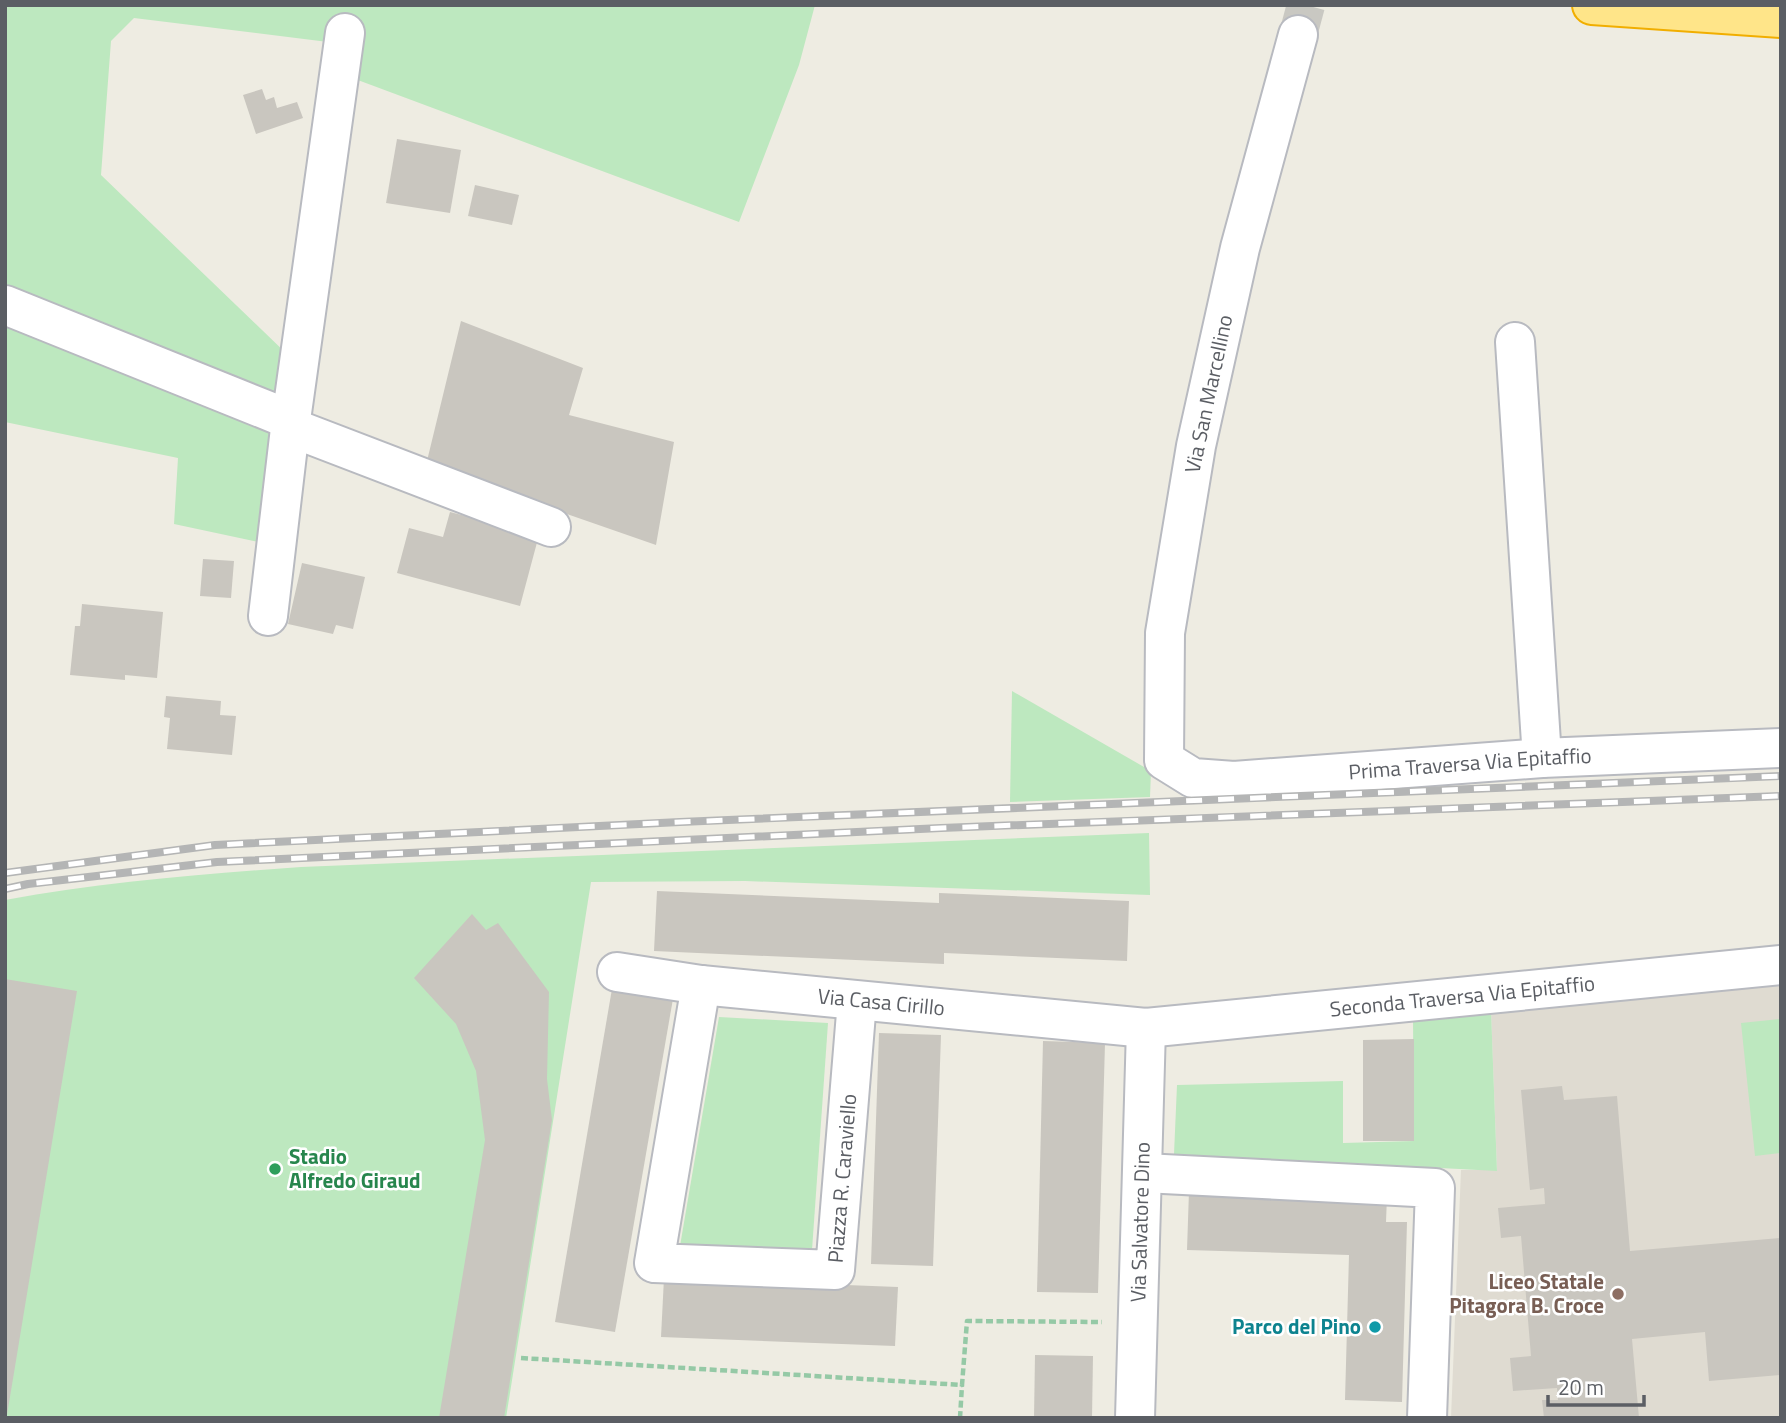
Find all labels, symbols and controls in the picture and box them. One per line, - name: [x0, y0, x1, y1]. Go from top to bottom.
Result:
- street label: Via San Marcellino: [1176, 312, 1240, 476]
- street label: Prima Traversa Via Epitaffio: [1347, 739, 1592, 787]
- street label: Seconda Traversa Via Epitaffio: [1328, 967, 1596, 1025]
- street label: Via Casa Cirillo: [816, 979, 946, 1023]
- street label: Piazza R. Caraviello: [819, 1092, 864, 1264]
- place label: Stadio Alfredo Giraud: [289, 1140, 421, 1196]
- street label: Via Salvatore Dino: [1121, 1141, 1158, 1303]
- marker: Stadio Alfredo Giraud: [267, 1161, 283, 1177]
- place label: Liceo Statale Pitagora B. Croce: [1449, 1265, 1604, 1321]
- marker: Liceo Statale Pitagora B. Croce: [1610, 1286, 1626, 1302]
- place label: Parco del Pino: [1232, 1310, 1361, 1342]
- marker: Parco del Pino: [1367, 1319, 1383, 1335]
- scale bar: [1548, 1364, 1644, 1408]
- text: 20 m: [1558, 1371, 1604, 1403]

